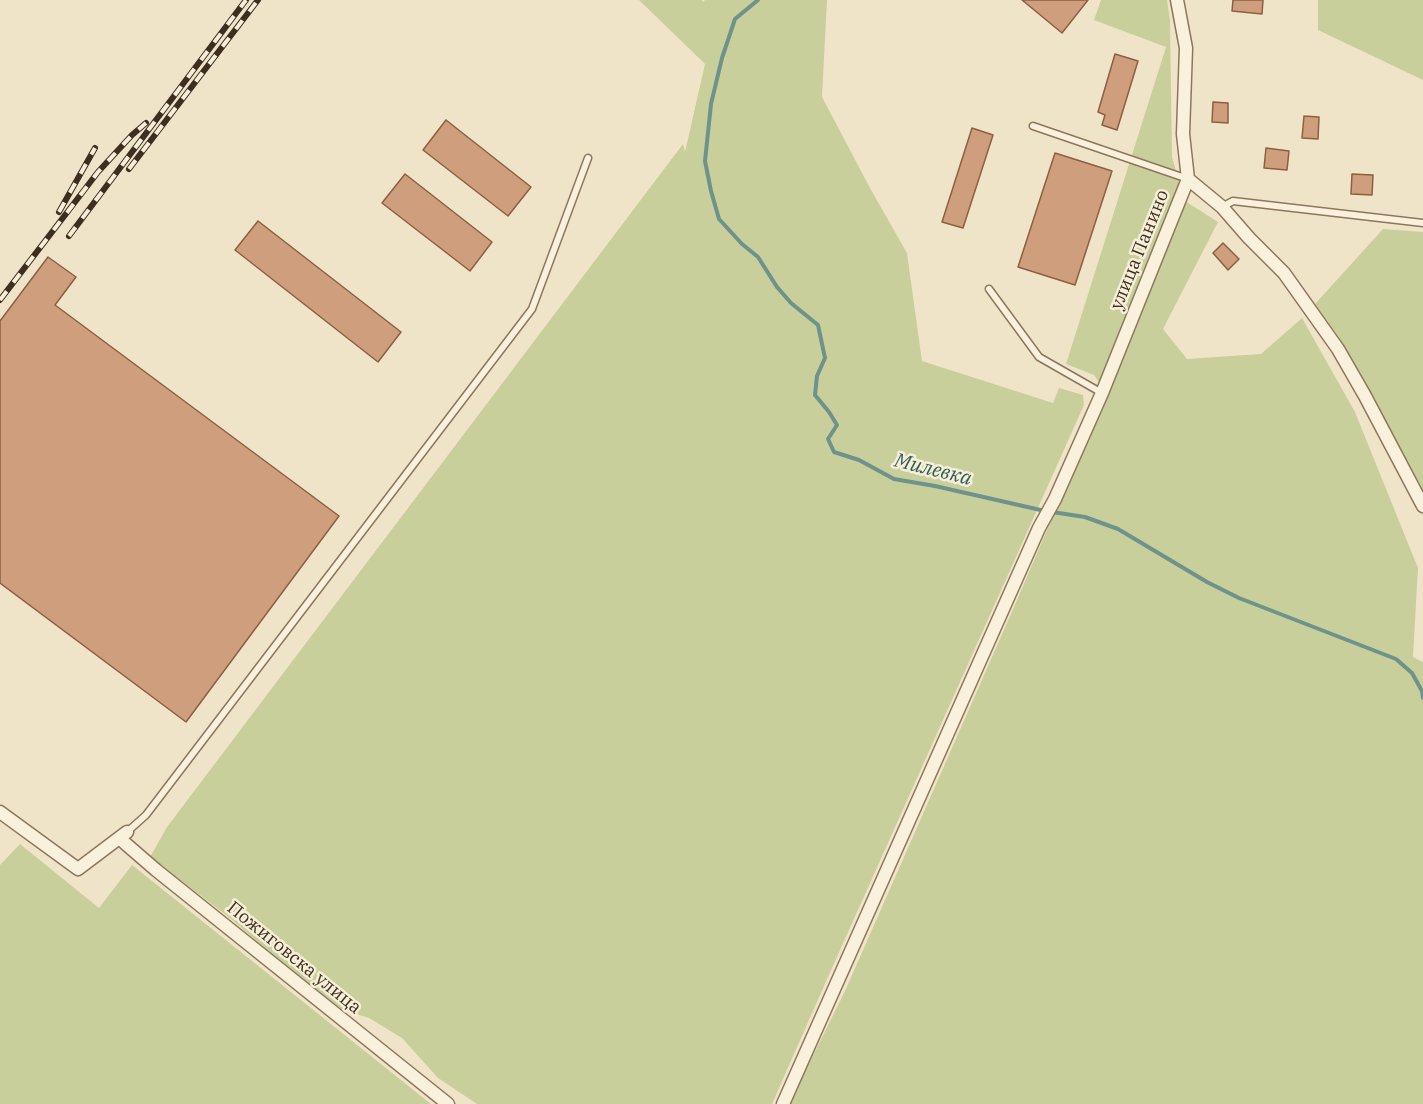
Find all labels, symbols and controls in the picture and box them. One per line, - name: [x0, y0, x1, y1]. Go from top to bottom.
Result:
- street label: улица Панино: [1106, 187, 1174, 313]
- water label: Милевка: [892, 449, 974, 491]
- street label: Пожиговска улица: [223, 897, 365, 1019]

